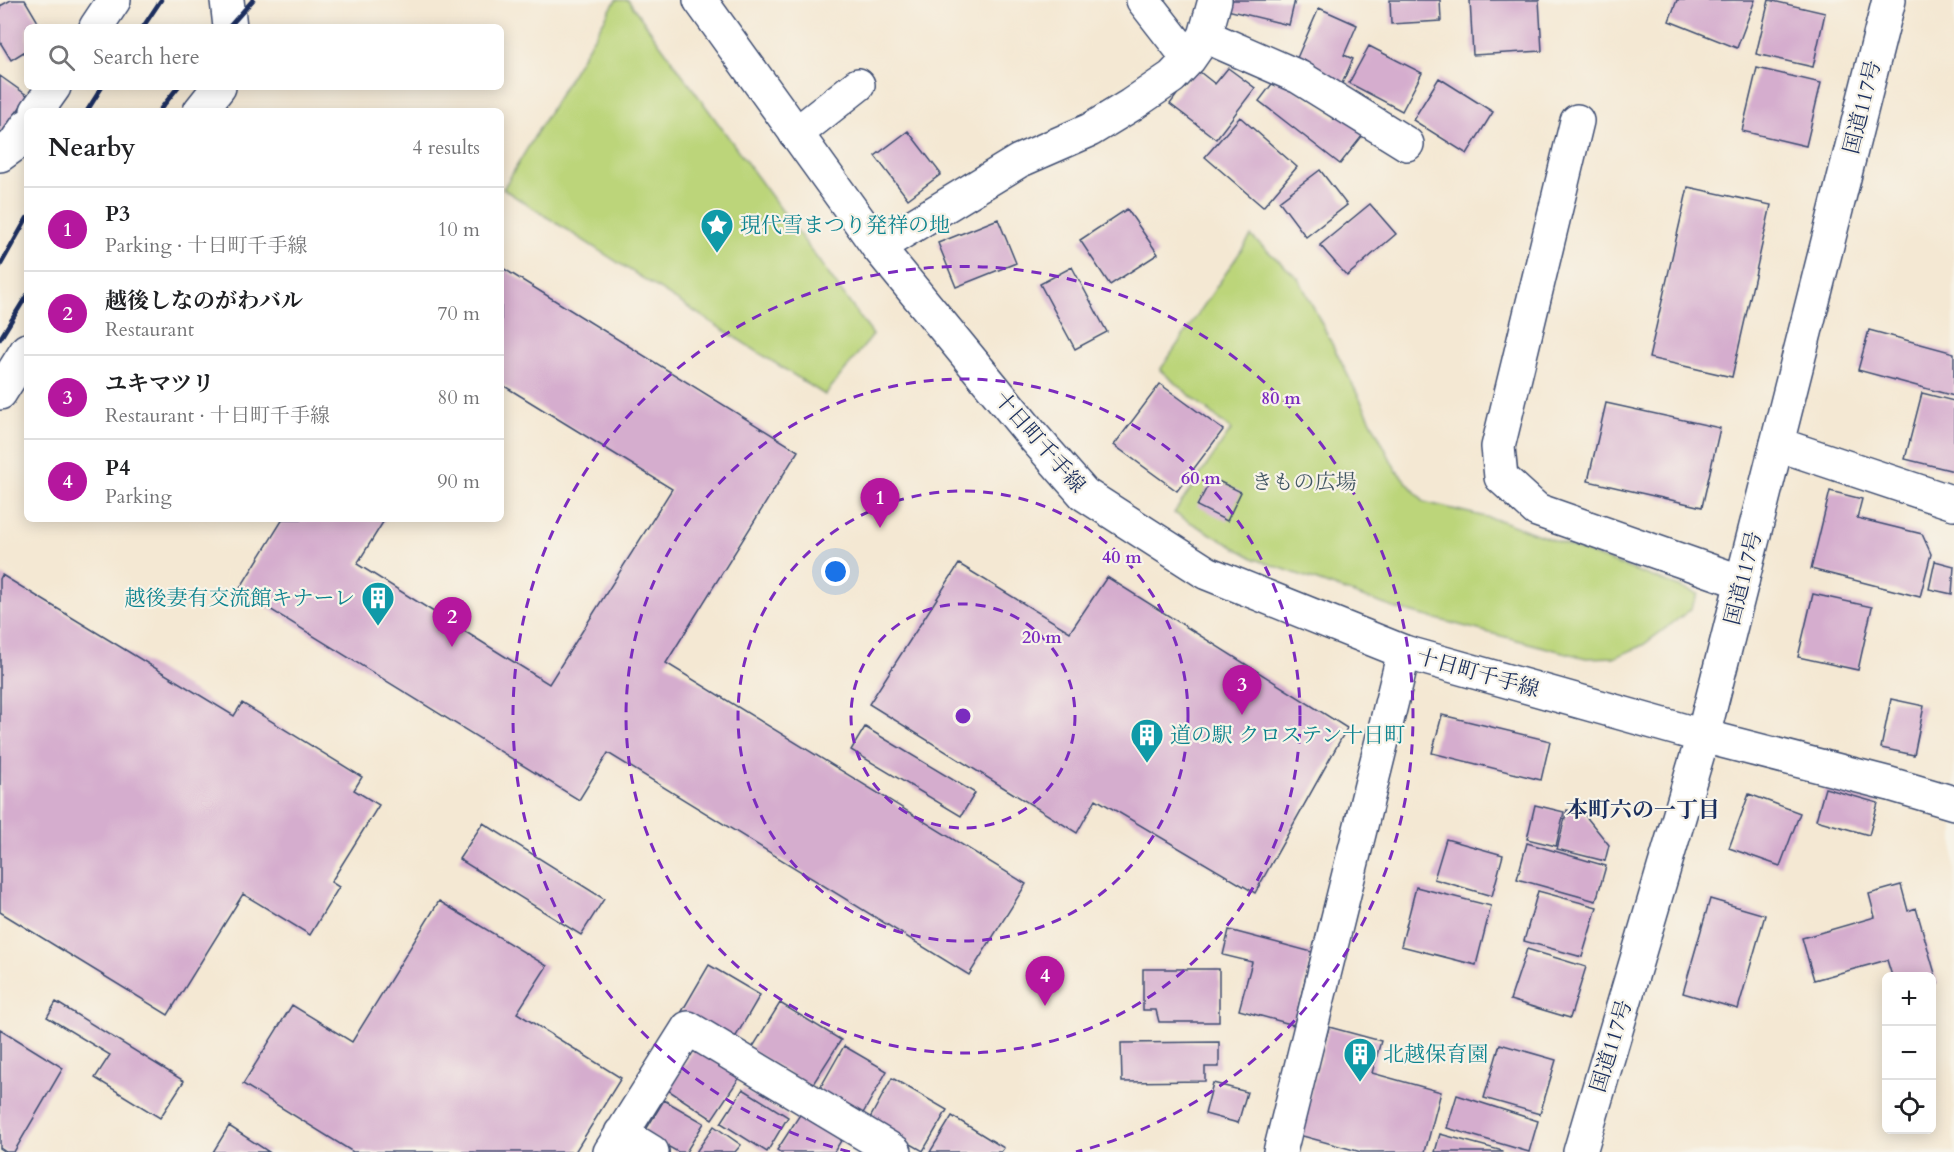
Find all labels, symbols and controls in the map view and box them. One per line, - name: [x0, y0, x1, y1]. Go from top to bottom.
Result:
- search box: [24, 24, 504, 90]
- icon: search: [45, 41, 78, 74]
- text: Search here: [93, 42, 200, 72]
- street label: 国道117号: [1837, 57, 1888, 157]
- text: Nearby: [48, 130, 136, 165]
- text: 4 results: [412, 134, 480, 161]
- text: P3: [105, 199, 130, 229]
- place icon: 現代雪まつり発祥の地: [699, 207, 735, 254]
- place label: 現代雪まつり発祥の地: [740, 211, 950, 240]
- text: 1: [62, 216, 73, 243]
- text: 10 m: [437, 216, 480, 243]
- text: Parking · 十日町千手線: [105, 232, 308, 259]
- text: 越後しなのがわバル: [105, 286, 303, 316]
- text: 2: [62, 300, 73, 327]
- text: 70 m: [437, 300, 480, 327]
- text: Restaurant: [105, 316, 194, 343]
- text: ユキマツリ: [105, 369, 214, 399]
- text: 3: [62, 384, 73, 411]
- text: 80 m: [437, 384, 480, 411]
- street label: 十日町千手線: [987, 385, 1092, 499]
- text: 80 m: [1261, 386, 1301, 411]
- text: Restaurant · 十日町千手線: [105, 402, 330, 429]
- text: P4: [105, 453, 130, 483]
- text: 60 m: [1181, 466, 1221, 491]
- text: 4: [62, 468, 73, 495]
- text: 90 m: [437, 468, 480, 495]
- park label: きもの広場: [1252, 468, 1357, 497]
- pin: 1: [860, 478, 900, 528]
- text: Parking: [105, 483, 172, 510]
- street label: 国道117号: [1718, 528, 1769, 628]
- text: 40 m: [1102, 545, 1142, 570]
- your location: [821, 557, 850, 586]
- building icon: 越後妻有交流館キナーレ: [360, 580, 396, 627]
- place label: 越後妻有交流館キナーレ: [124, 584, 355, 613]
- pin: 2: [432, 598, 472, 647]
- text: 20 m: [1022, 625, 1062, 650]
- street label: 十日町千手線: [1413, 642, 1542, 705]
- pin: 3: [1222, 666, 1262, 715]
- centre of rings: [953, 706, 973, 726]
- building icon: 道の駅 クロステン十日町: [1129, 717, 1165, 764]
- place label: 道の駅 クロステン十日町: [1170, 721, 1405, 750]
- district label: 本町六の一丁目: [1566, 795, 1720, 825]
- pin: 4: [1026, 956, 1064, 1006]
- map controls: [1882, 972, 1936, 1134]
- button: +: [1882, 972, 1936, 1026]
- street label: 国道117号: [1584, 996, 1639, 1096]
- button: −: [1882, 1026, 1936, 1080]
- building icon: 北越保育園: [1342, 1036, 1378, 1083]
- place label: 北越保育園: [1383, 1040, 1488, 1069]
- button: locate: [1882, 1080, 1936, 1134]

